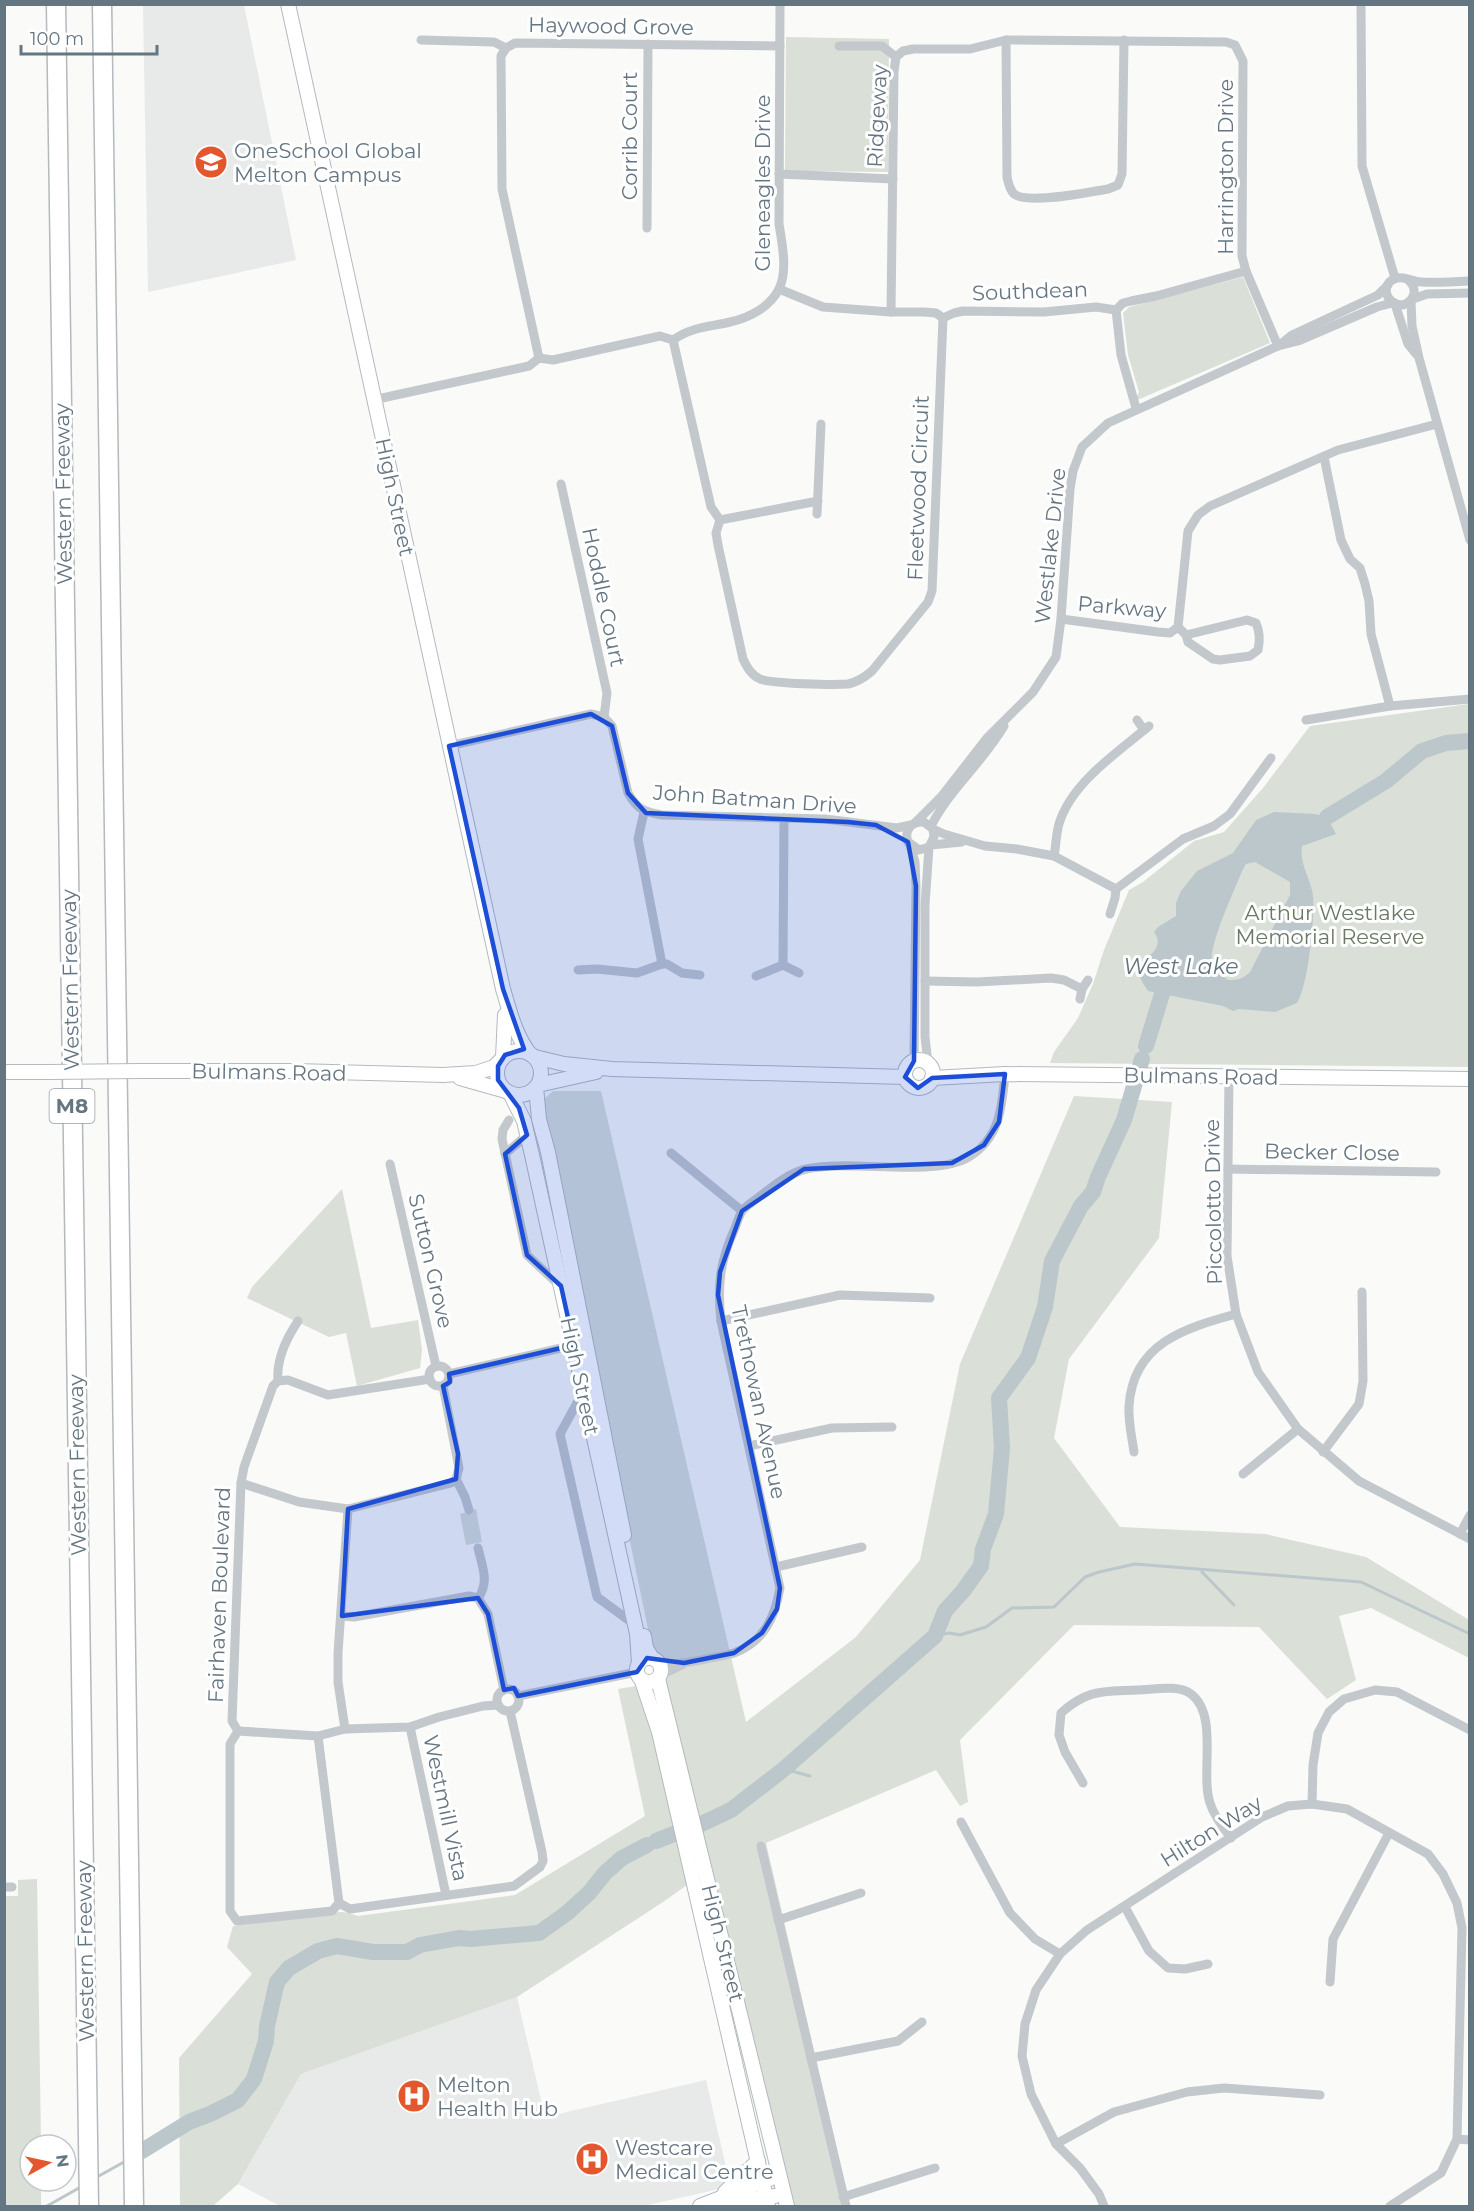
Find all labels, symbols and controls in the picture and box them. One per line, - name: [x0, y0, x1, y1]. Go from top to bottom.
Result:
- street label: Haywood Grove: [528, 12, 694, 40]
- scale bar: [21, 18, 158, 56]
- text: 100 m: [30, 28, 84, 50]
- street label: Ridgeway: [862, 63, 892, 168]
- street label: Corrib Court: [617, 72, 642, 200]
- street label: Harrington Drive: [1213, 79, 1238, 255]
- street label: Gleneagles Drive: [750, 95, 775, 272]
- place label: OneSchool Global Melton Campus: [234, 138, 422, 187]
- school or university icon: OneSchool Global Melton Campus: [193, 144, 229, 180]
- street label: Southdean: [972, 276, 1088, 306]
- street label: Fleetwood Circuit: [902, 395, 934, 581]
- street label: Western Freeway: [49, 402, 77, 585]
- street label: High Street: [370, 436, 420, 558]
- street label: Westlake Drive: [1029, 467, 1071, 625]
- street label: Hoddle Court: [577, 525, 631, 669]
- street label: Parkway: [1077, 591, 1168, 623]
- street label: John Batman Drive: [652, 779, 857, 819]
- street label: Western Freeway: [56, 888, 84, 1071]
- park label: Arthur Westlake Memorial Reserve: [1236, 900, 1424, 949]
- water label: West Lake: [1123, 953, 1239, 980]
- street label: Bulmans Road: [191, 1058, 347, 1086]
- street label: Bulmans Road: [1123, 1062, 1279, 1090]
- road number: M8: [50, 1089, 94, 1123]
- street label: Piccolotto Drive: [1199, 1119, 1227, 1285]
- street label: Becker Close: [1264, 1138, 1400, 1166]
- street label: Sutton Grove: [403, 1191, 459, 1331]
- street label: Trethowan Avenue: [726, 1303, 792, 1501]
- street label: High Street: [555, 1315, 605, 1437]
- street label: Western Freeway: [63, 1373, 91, 1556]
- street label: Fairhaven Boulevard: [203, 1487, 235, 1703]
- street label: Westmill Vista: [418, 1733, 474, 1883]
- street label: Hilton Way: [1156, 1790, 1267, 1872]
- street label: Western Freeway: [71, 1859, 99, 2042]
- street label: High Street: [696, 1882, 750, 2004]
- place label: Melton Health Hub: [437, 2072, 558, 2121]
- hospital icon: Melton Health Hub: [396, 2078, 432, 2114]
- north arrow: [18, 2133, 78, 2193]
- place label: Westcare Medical Centre: [615, 2135, 774, 2184]
- hospital icon: Westcare Medical Centre: [574, 2141, 610, 2177]
- text: N: [52, 2153, 73, 2169]

